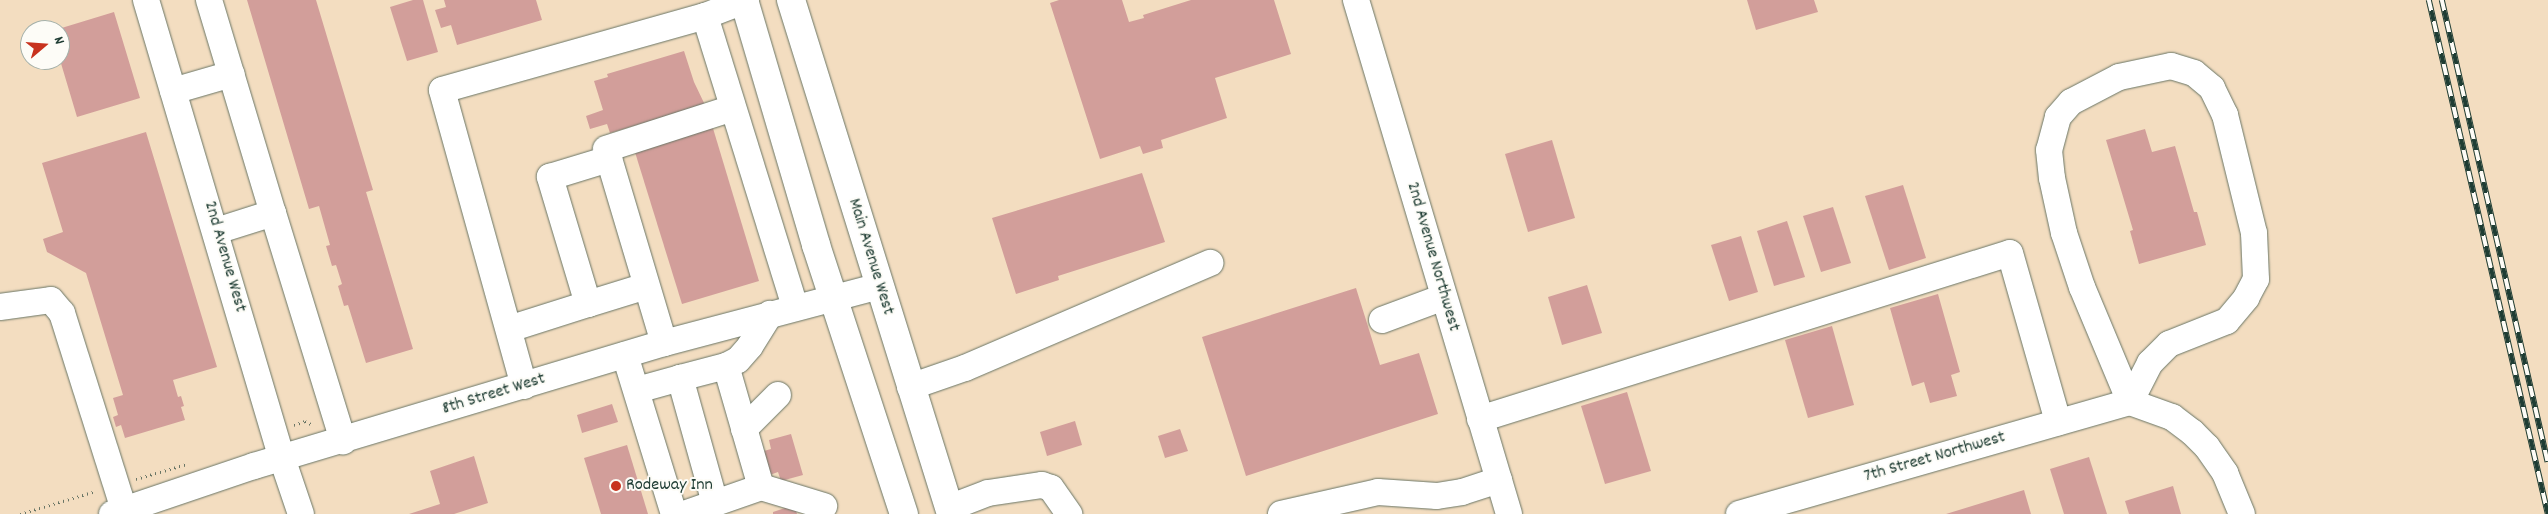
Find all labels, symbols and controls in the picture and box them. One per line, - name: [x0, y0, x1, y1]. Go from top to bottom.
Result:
- north arrow: [20, 20, 70, 70]
- text: N: [48, 34, 69, 47]
- street label: 2nd Avenue Northwest: [1400, 180, 1464, 334]
- street label: Main Avenue West: [842, 196, 898, 318]
- street label: 2nd Avenue West: [198, 199, 250, 315]
- street label: 8th Street West: [440, 369, 548, 421]
- street label: 7th Street Northwest: [1862, 428, 2008, 488]
- place label: Rodeway Inn: [626, 475, 713, 497]
- marker: Rodeway Inn: [610, 480, 622, 492]

